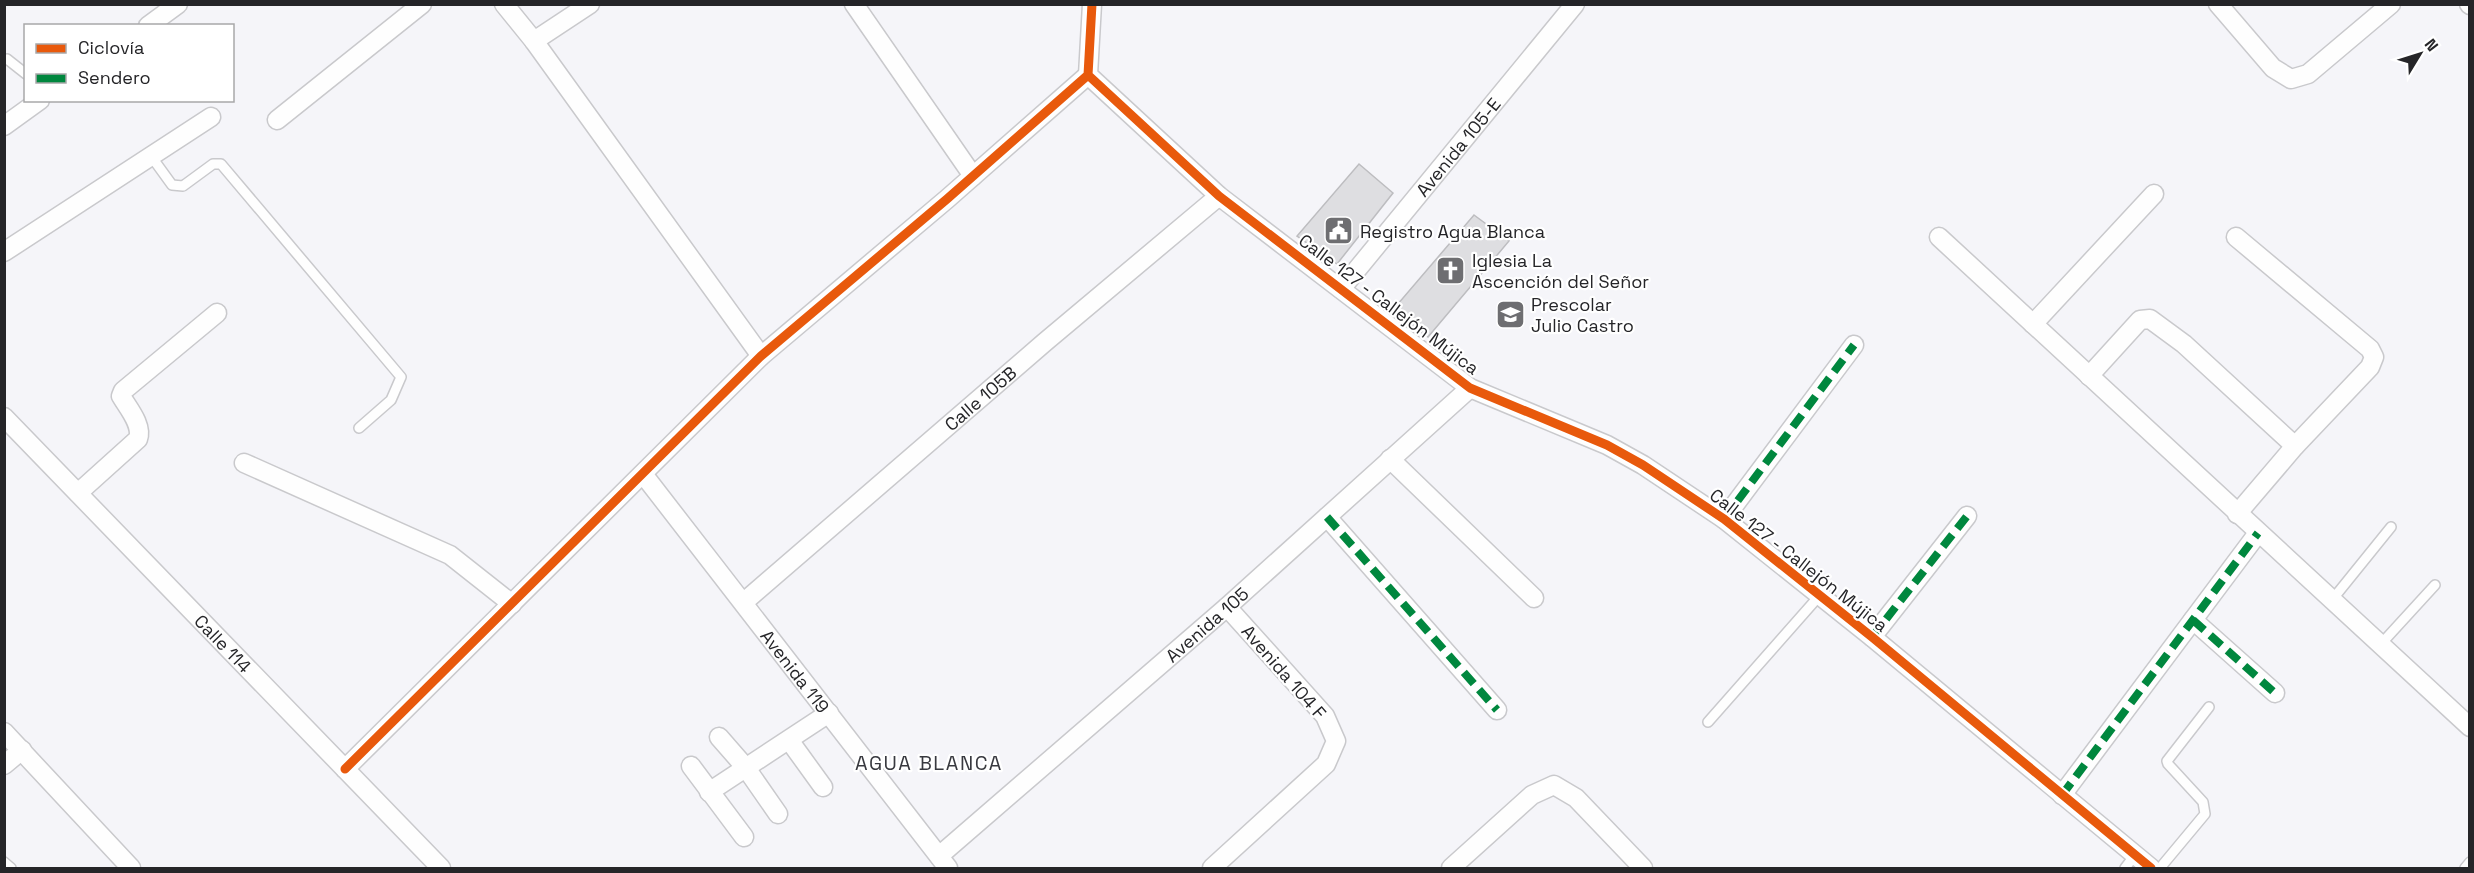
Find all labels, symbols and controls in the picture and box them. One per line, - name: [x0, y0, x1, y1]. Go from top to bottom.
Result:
- legend: [24, 24, 234, 102]
- north arrow: [2390, 24, 2450, 84]
- text: N: [2420, 34, 2443, 56]
- text: Ciclovía: [78, 36, 144, 59]
- text: Sendero: [78, 66, 151, 89]
- street label: Avenida 105-E: [1410, 93, 1505, 201]
- public building icon: Registro Agua Blanca: [1323, 215, 1355, 247]
- place label: Registro Agua Blanca: [1360, 220, 1545, 243]
- street label: Calle 127 - Callejón Mújica: [1294, 229, 1484, 379]
- place label: Iglesia La Ascención del Señor: [1472, 249, 1649, 293]
- church icon: Iglesia La Ascención del Señor: [1435, 254, 1467, 286]
- place label: Prescolar Julio Castro: [1531, 293, 1634, 337]
- school or university icon: Prescolar Julio Castro: [1494, 298, 1526, 330]
- street label: Calle 105B: [939, 361, 1021, 435]
- street label: Calle 127 - Callejón Mújica: [1705, 483, 1893, 637]
- street label: Avenida 105: [1160, 582, 1253, 667]
- street label: Calle 114: [190, 609, 257, 677]
- street label: Avenida 104 F: [1237, 620, 1331, 724]
- street label: Avenida 119: [756, 625, 835, 717]
- district label: AGUA BLANCA: [855, 750, 1003, 776]

